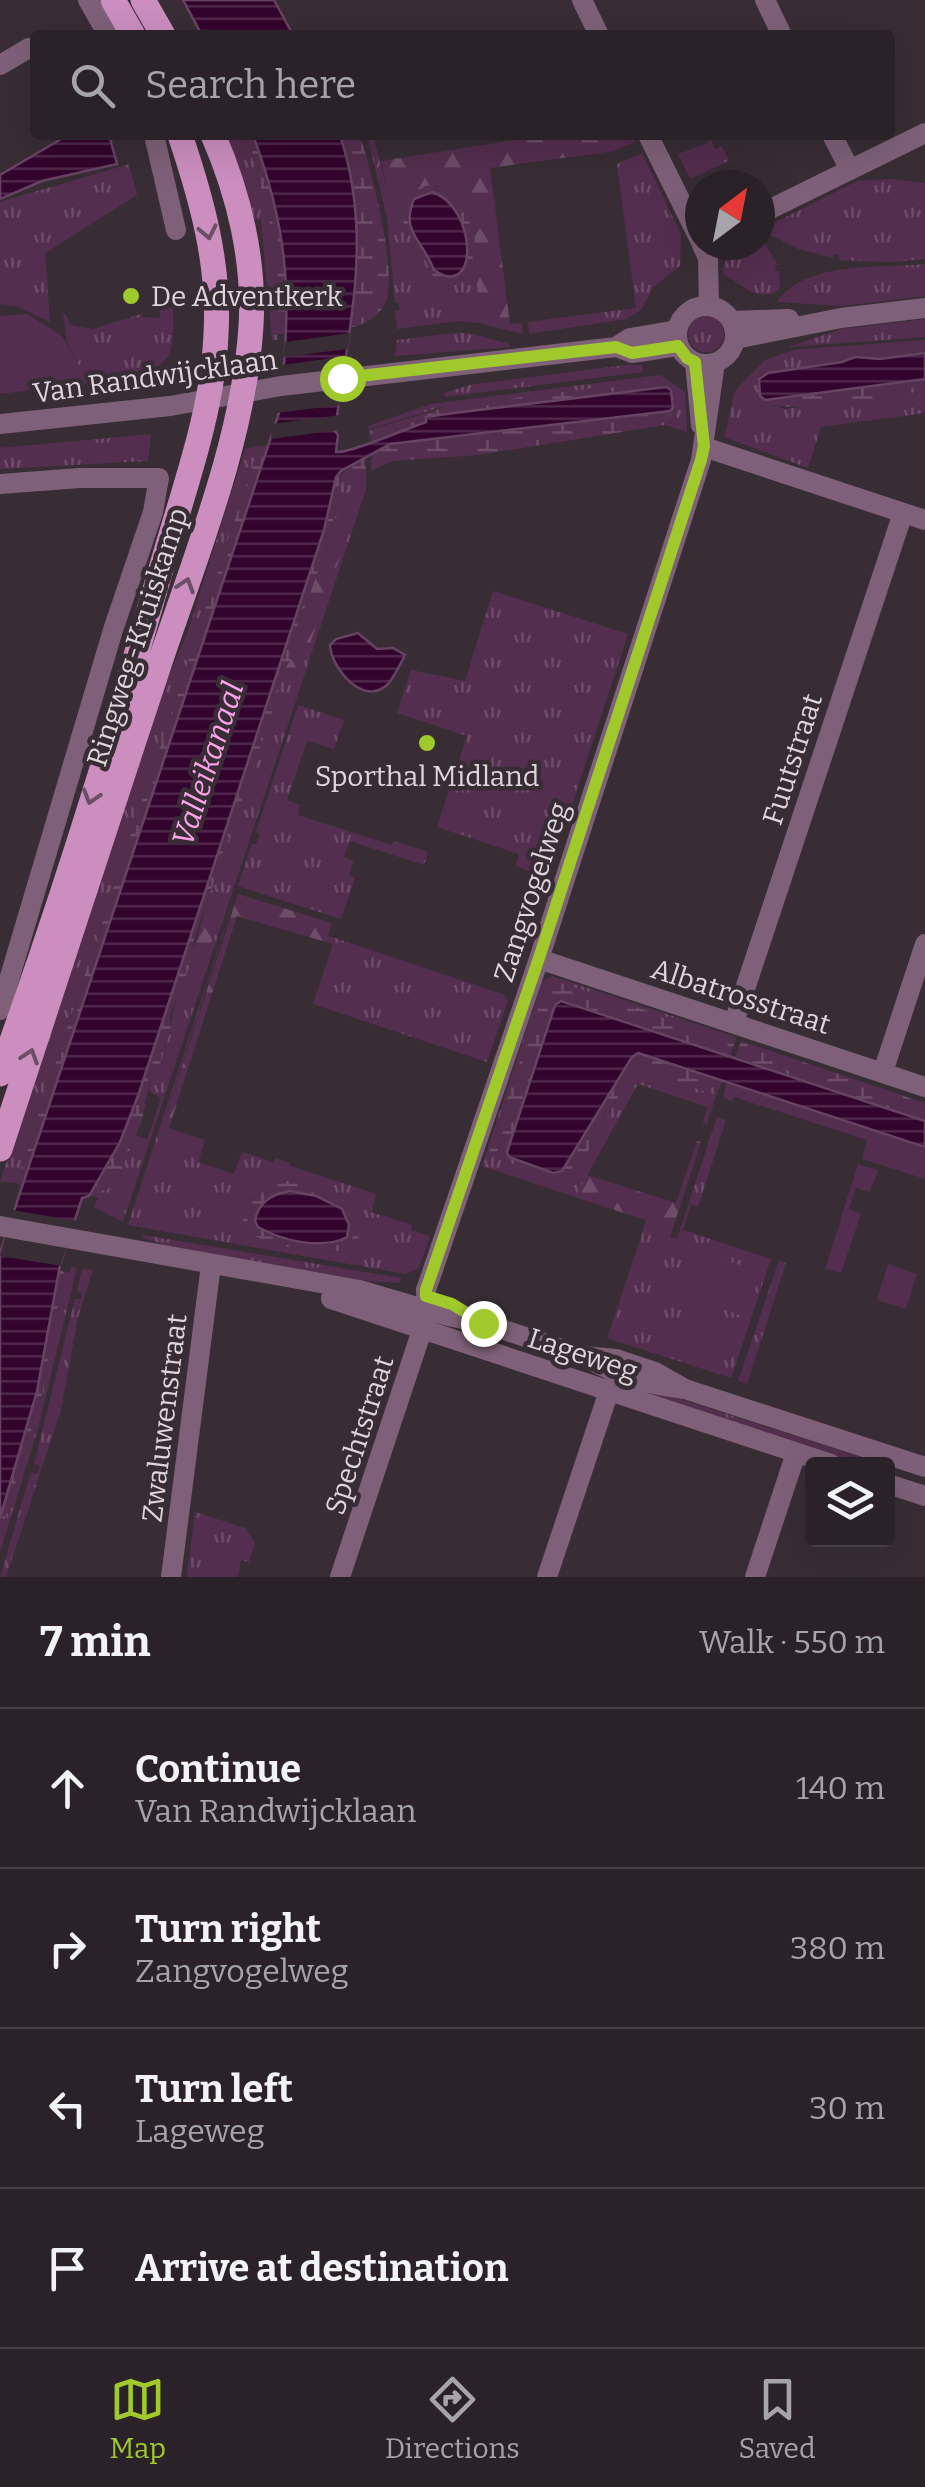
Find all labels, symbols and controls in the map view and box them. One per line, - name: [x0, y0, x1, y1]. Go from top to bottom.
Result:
- search box: [30, 30, 895, 140]
- icon: search: [65, 58, 120, 113]
- text: Search here: [145, 62, 356, 108]
- north arrow: [685, 170, 775, 260]
- one-way arrow: [196, 223, 217, 240]
- place label: De Adventkerk: [151, 280, 342, 313]
- marker: De Adventkerk: [120, 285, 142, 307]
- street label: Van Randwijcklaan: [31, 343, 280, 410]
- route start: [320, 356, 366, 402]
- street label: Ringweg-Kruiskamp: [80, 504, 195, 770]
- one-way arrow: [175, 577, 195, 594]
- water label: Valleikanaal: [165, 677, 251, 851]
- street label: Fuutstraat: [756, 689, 829, 829]
- marker: Sporthal Midland: [416, 732, 438, 754]
- place label: Sporthal Midland: [315, 760, 539, 793]
- one-way arrow: [83, 788, 103, 805]
- street label: Zangvogelweg: [487, 798, 576, 986]
- street label: Albatrosstraat: [647, 952, 834, 1041]
- one-way arrow: [19, 1048, 39, 1065]
- route end: [461, 1301, 507, 1347]
- street label: Zwaluwenstraat: [135, 1312, 194, 1524]
- street label: Lageweg: [524, 1321, 642, 1388]
- street label: Spechtstraat: [318, 1352, 401, 1519]
- map controls: [805, 1457, 895, 1547]
- button: layers: [805, 1457, 895, 1547]
- text: 7 min: [40, 1617, 151, 1667]
- text: Walk · 550 m: [699, 1623, 885, 1661]
- text: Continue: [135, 1746, 301, 1792]
- icon: ahead: [40, 1761, 95, 1816]
- text: 140 m: [796, 1769, 885, 1807]
- text: Van Randwijcklaan: [135, 1792, 417, 1830]
- text: Turn right: [135, 1906, 321, 1952]
- icon: right: [40, 1921, 95, 1976]
- text: 380 m: [790, 1929, 885, 1967]
- text: Zangvogelweg: [135, 1952, 349, 1990]
- text: Turn left: [135, 2066, 293, 2112]
- icon: left: [40, 2081, 95, 2136]
- text: 30 m: [809, 2089, 885, 2127]
- text: Lageweg: [135, 2112, 265, 2150]
- icon: arrive: [40, 2241, 95, 2296]
- text: Arrive at destination: [135, 2245, 508, 2291]
- tab: Map: [109, 2372, 166, 2465]
- tab: Directions: [385, 2372, 520, 2465]
- tab: Saved: [739, 2372, 816, 2465]

